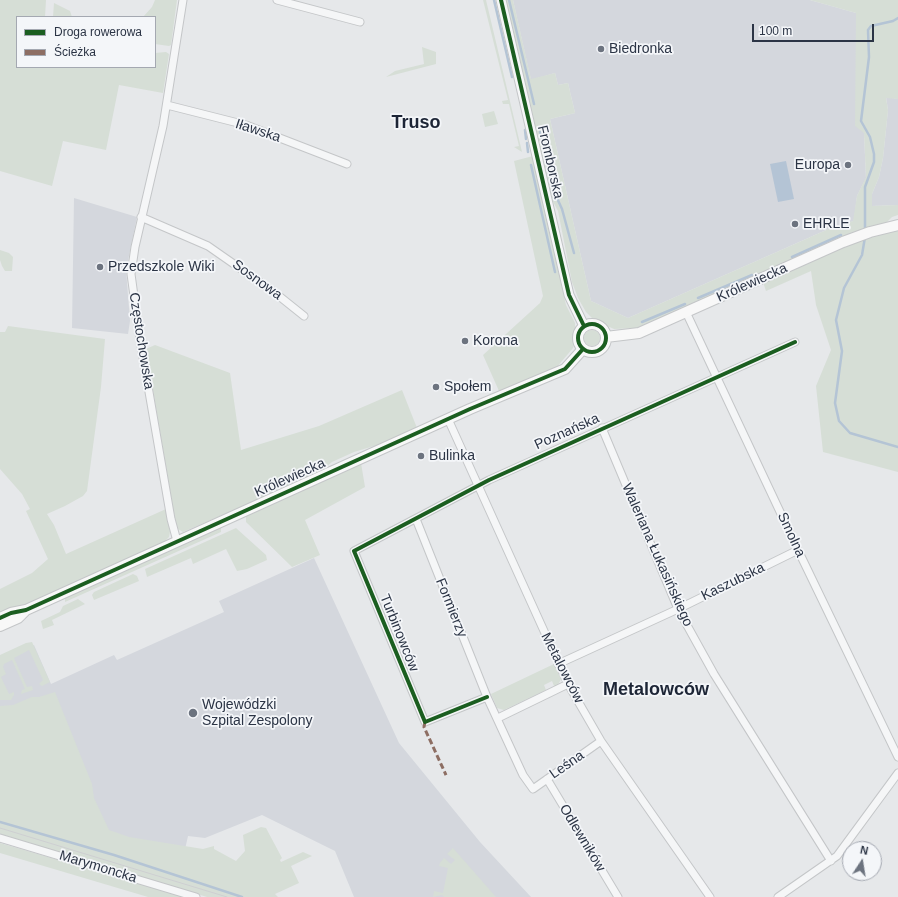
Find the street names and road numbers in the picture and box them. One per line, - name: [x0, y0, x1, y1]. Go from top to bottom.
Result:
- street label: Iławska: [233, 116, 283, 146]
- street label: Fromborska: [533, 124, 567, 200]
- street label: Sosnowa: [229, 256, 285, 304]
- street label: Królewiecka: [714, 260, 790, 306]
- street label: Częstochowska: [125, 291, 157, 391]
- street label: Poznańska: [532, 410, 602, 454]
- street label: Królewiecka: [252, 455, 328, 501]
- street label: Waleriana Łukasińskiego: [618, 481, 696, 629]
- street label: Smolna: [773, 510, 809, 560]
- street label: Kaszubska: [699, 559, 767, 605]
- street label: Formierzy: [432, 576, 470, 640]
- street label: Turbinowców: [376, 592, 422, 674]
- street label: Metalowców: [537, 630, 587, 706]
- street label: Leśna: [547, 747, 587, 783]
- street label: Odlewników: [555, 801, 609, 875]
- street label: Marymoncka: [57, 847, 139, 887]

